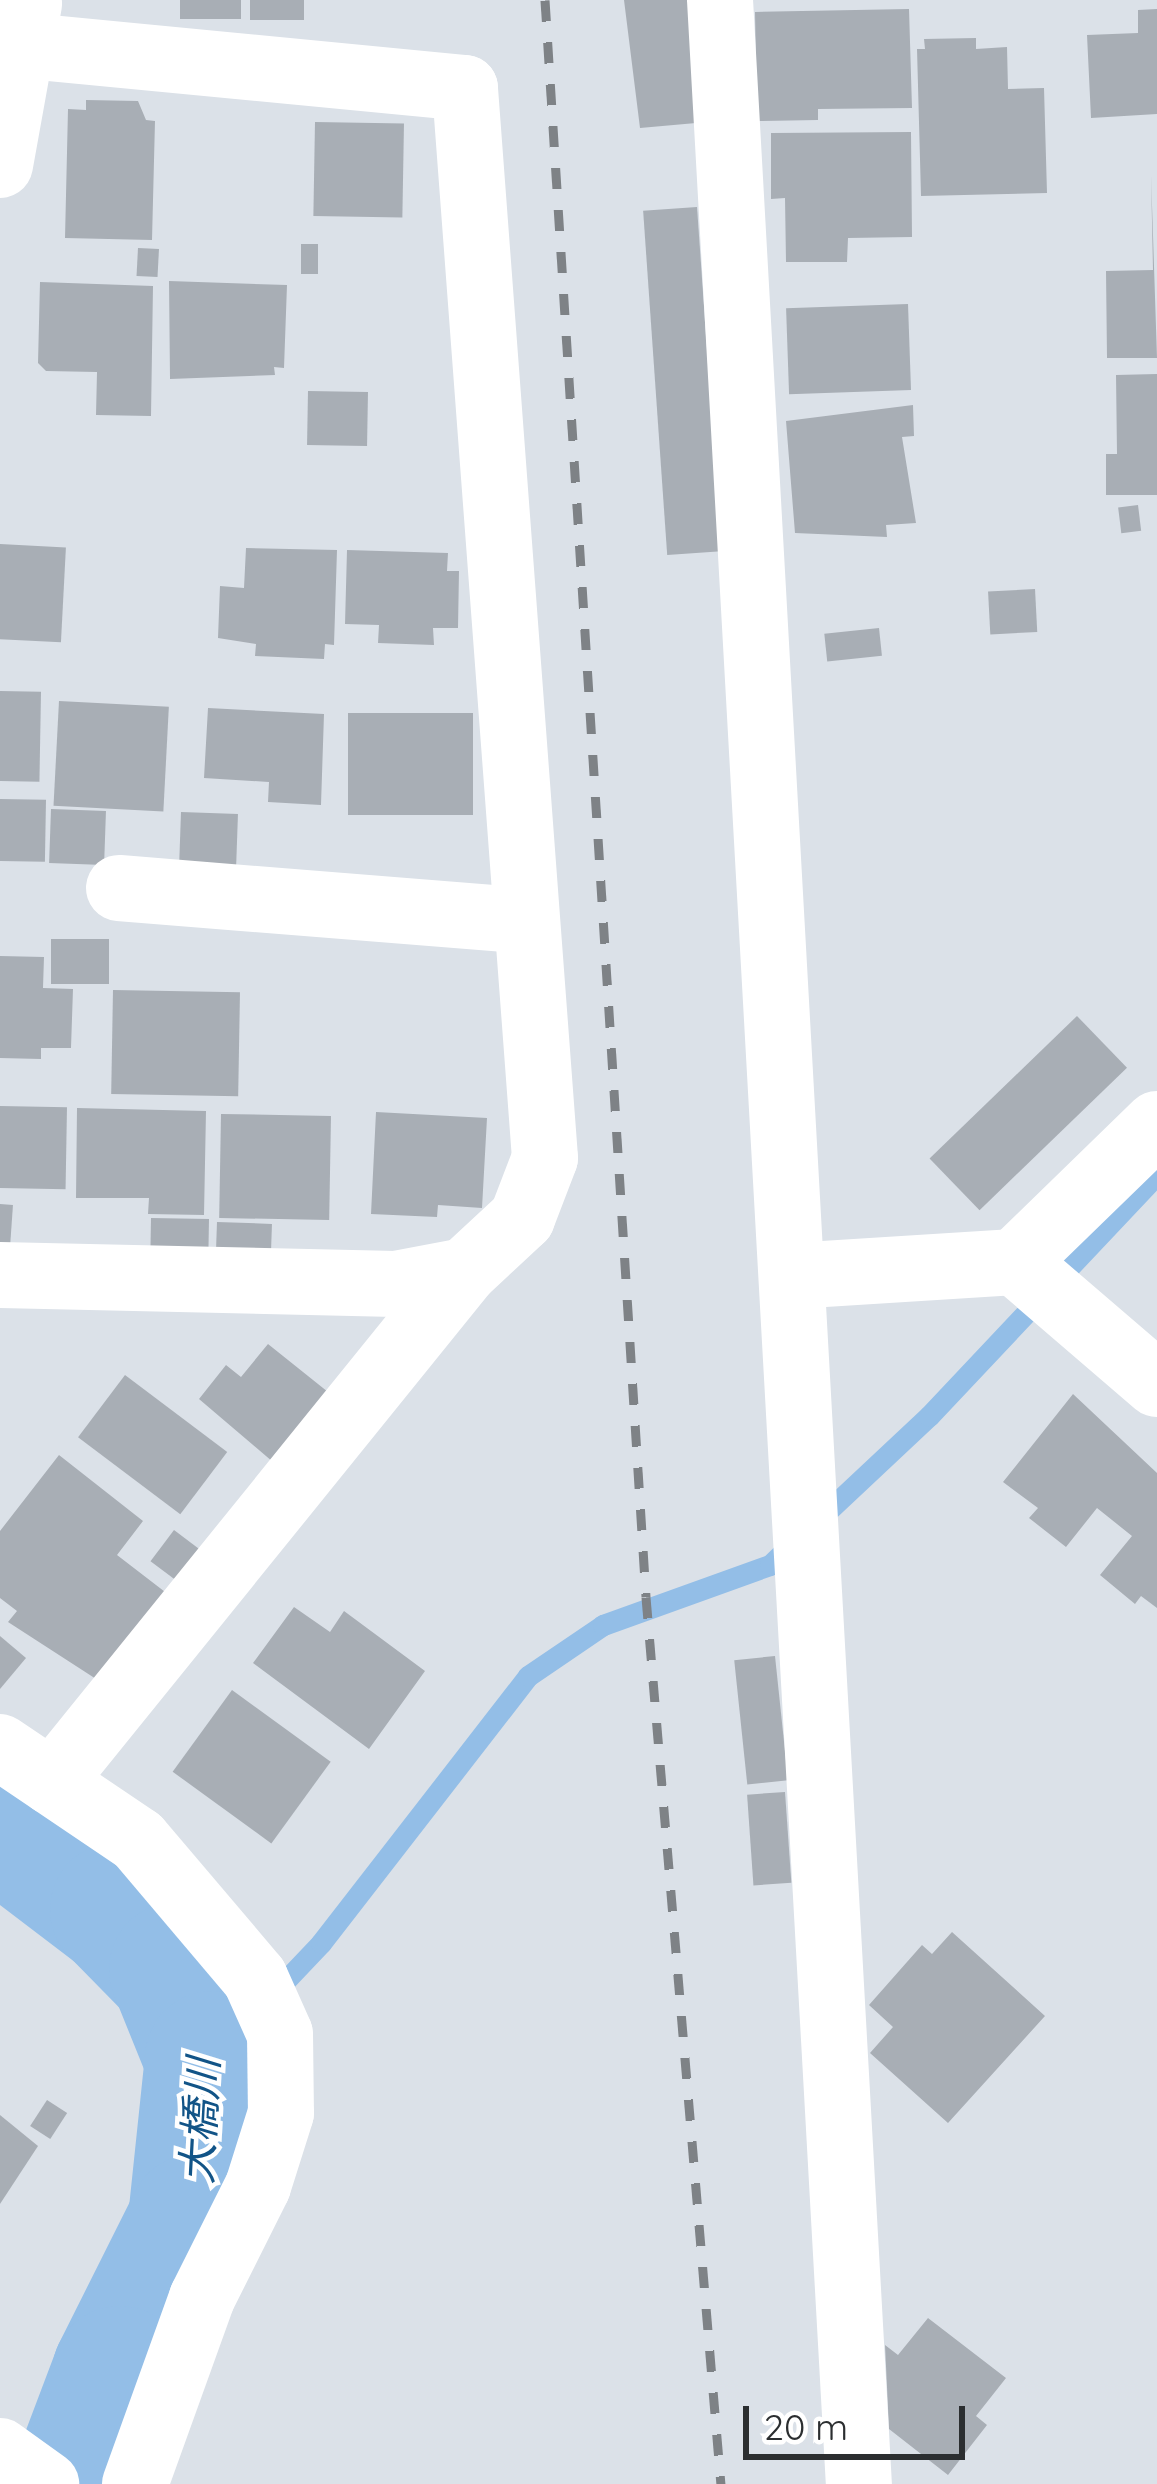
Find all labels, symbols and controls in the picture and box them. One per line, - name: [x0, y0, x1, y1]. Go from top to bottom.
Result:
- water label: 大橋川: [172, 2057, 228, 2185]
- scale bar: [749, 2382, 971, 2456]
- text: 20 m: [764, 2404, 848, 2449]

